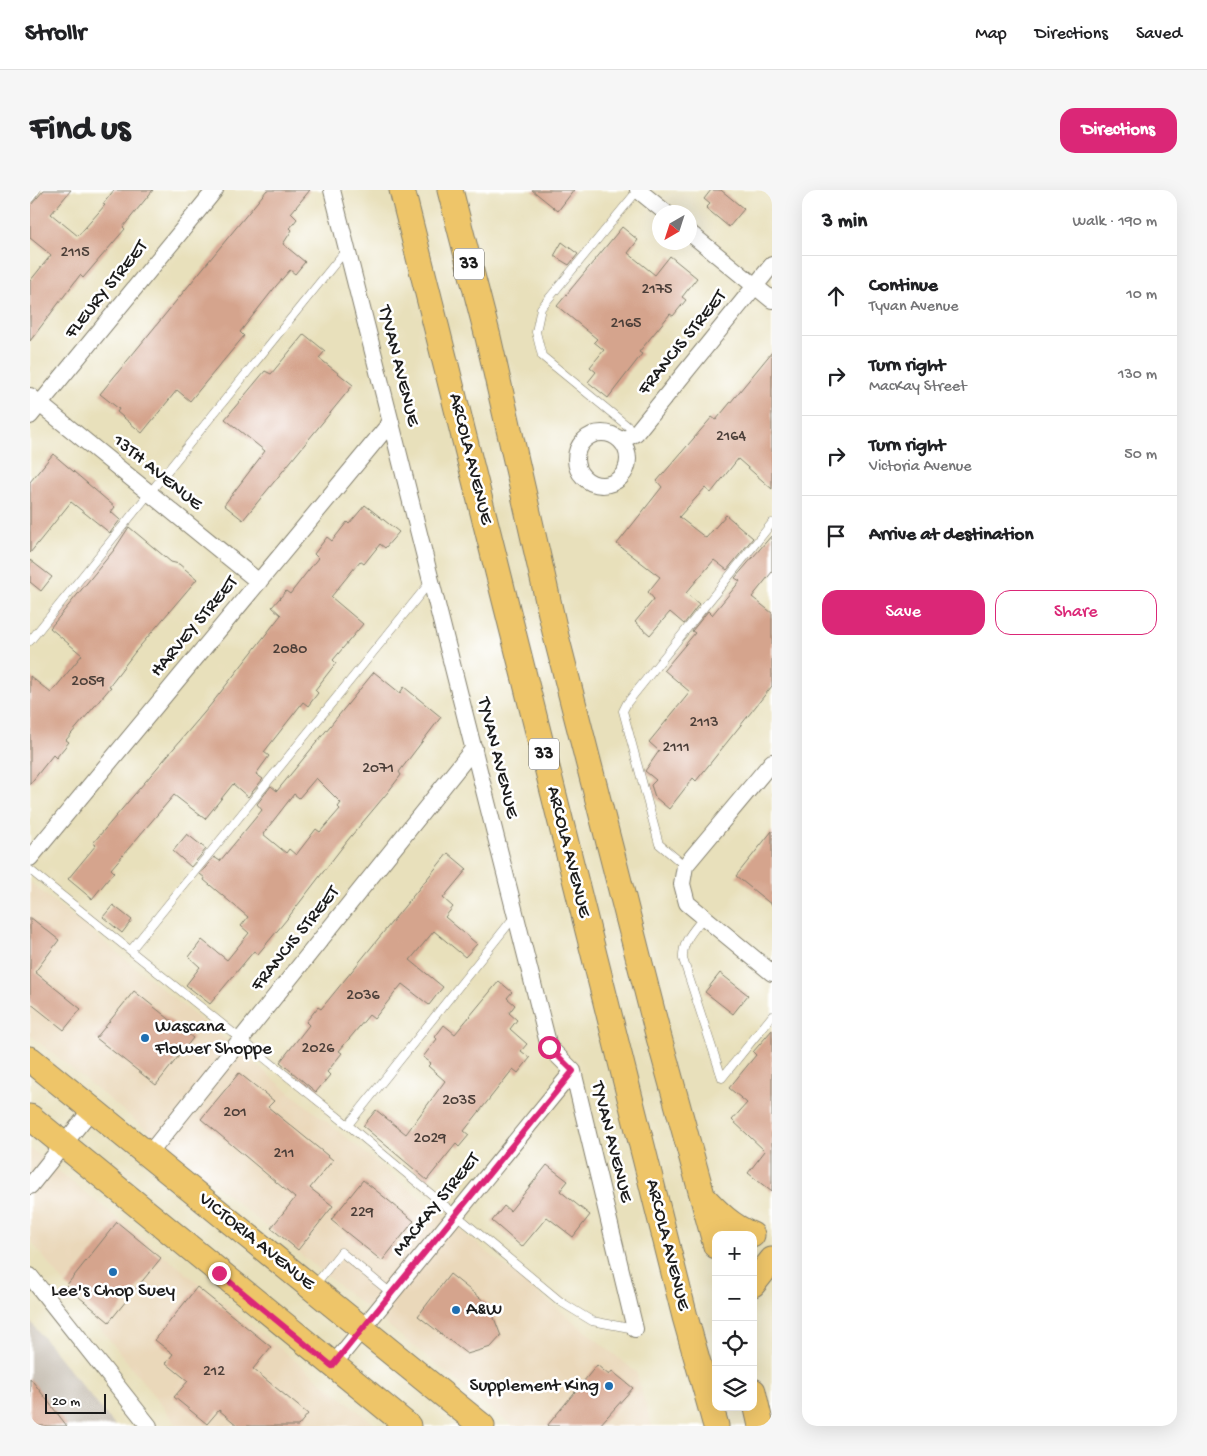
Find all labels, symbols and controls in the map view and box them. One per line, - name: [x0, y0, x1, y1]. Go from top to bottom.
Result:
- text: Strollr: [25, 20, 86, 49]
- text: Map: [975, 24, 1007, 45]
- text: Directions: [1035, 24, 1108, 45]
- text: Saved: [1136, 24, 1182, 45]
- button: Directions: [1060, 108, 1177, 153]
- text: Find us: [30, 110, 130, 151]
- north arrow: [652, 205, 697, 250]
- text: 3 min: [822, 210, 867, 235]
- text: Walk · 190 m: [1073, 213, 1157, 232]
- street label: FLEURY STREET: [60, 236, 154, 345]
- house number: 2115: [60, 244, 90, 263]
- road number: 33: [454, 249, 484, 280]
- text: Continue: [869, 275, 938, 298]
- house number: 2175: [641, 281, 673, 300]
- icon: ahead: [822, 282, 850, 310]
- street label: FRANCIS STREET: [633, 285, 733, 401]
- text: 10 m: [1126, 286, 1157, 305]
- text: Tyvan Avenue: [869, 298, 958, 317]
- street label: TYVAN AVENUE: [372, 302, 424, 430]
- house number: 2165: [611, 315, 641, 334]
- text: Turn right: [869, 355, 945, 378]
- icon: right: [822, 362, 850, 390]
- text: 130 m: [1118, 366, 1157, 385]
- text: MacKay Street: [869, 378, 966, 397]
- street label: ARCOLA AVENUE: [443, 391, 498, 528]
- house number: 2164: [716, 428, 746, 447]
- street label: 13TH AVENUE: [107, 429, 207, 517]
- text: Turn right: [869, 435, 945, 458]
- icon: right: [822, 442, 850, 470]
- text: 50 m: [1124, 446, 1157, 465]
- text: Victoria Avenue: [869, 458, 972, 477]
- icon: arrive: [822, 522, 850, 550]
- text: Arrive at destination: [869, 524, 1033, 547]
- street label: HARVEY STREET: [146, 571, 244, 682]
- button: Save: [822, 590, 985, 635]
- button: Share: [995, 590, 1157, 635]
- house number: 2080: [273, 641, 307, 660]
- house number: 2059: [71, 673, 105, 692]
- street label: TYVAN AVENUE: [471, 694, 523, 822]
- house number: 2113: [689, 714, 719, 733]
- road number: 33: [529, 738, 559, 770]
- house number: 2111: [662, 739, 690, 758]
- house number: 2071: [362, 760, 394, 779]
- street label: ARCOLA AVENUE: [541, 784, 596, 921]
- street label: FRANCIS STREET: [246, 881, 346, 997]
- house number: 2036: [346, 987, 381, 1006]
- place label: Wascana Flower Shoppe: [154, 1016, 272, 1061]
- marker: Wascana Flower Shoppe: [139, 1032, 151, 1044]
- route start: [538, 1036, 561, 1059]
- house number: 2026: [302, 1040, 335, 1059]
- street label: TYVAN AVENUE: [585, 1078, 637, 1206]
- house number: 2035: [442, 1092, 476, 1111]
- house number: 201: [223, 1104, 247, 1123]
- house number: 2029: [414, 1130, 446, 1149]
- house number: 211: [274, 1145, 294, 1164]
- street label: MACKAY STREET: [388, 1148, 486, 1261]
- street label: ARCOLA AVENUE: [640, 1177, 695, 1314]
- street label: VICTORIA AVENUE: [192, 1187, 320, 1297]
- house number: 229: [350, 1204, 374, 1223]
- map controls: [712, 1231, 757, 1411]
- button: +: [712, 1231, 757, 1276]
- route end: [208, 1262, 231, 1285]
- marker: Lee's Chop Suey: [107, 1266, 119, 1278]
- button: −: [712, 1276, 757, 1321]
- place label: Lee's Chop Suey: [51, 1280, 176, 1303]
- place label: A&W: [466, 1299, 502, 1322]
- marker: A&W: [450, 1304, 462, 1316]
- button: locate: [712, 1321, 757, 1366]
- house number: 212: [203, 1363, 225, 1382]
- button: layers: [712, 1366, 757, 1411]
- place label: Supplement King: [470, 1375, 599, 1398]
- marker: Supplement King: [603, 1380, 615, 1392]
- scale bar: [45, 1391, 106, 1414]
- text: 20 m: [52, 1394, 80, 1411]

